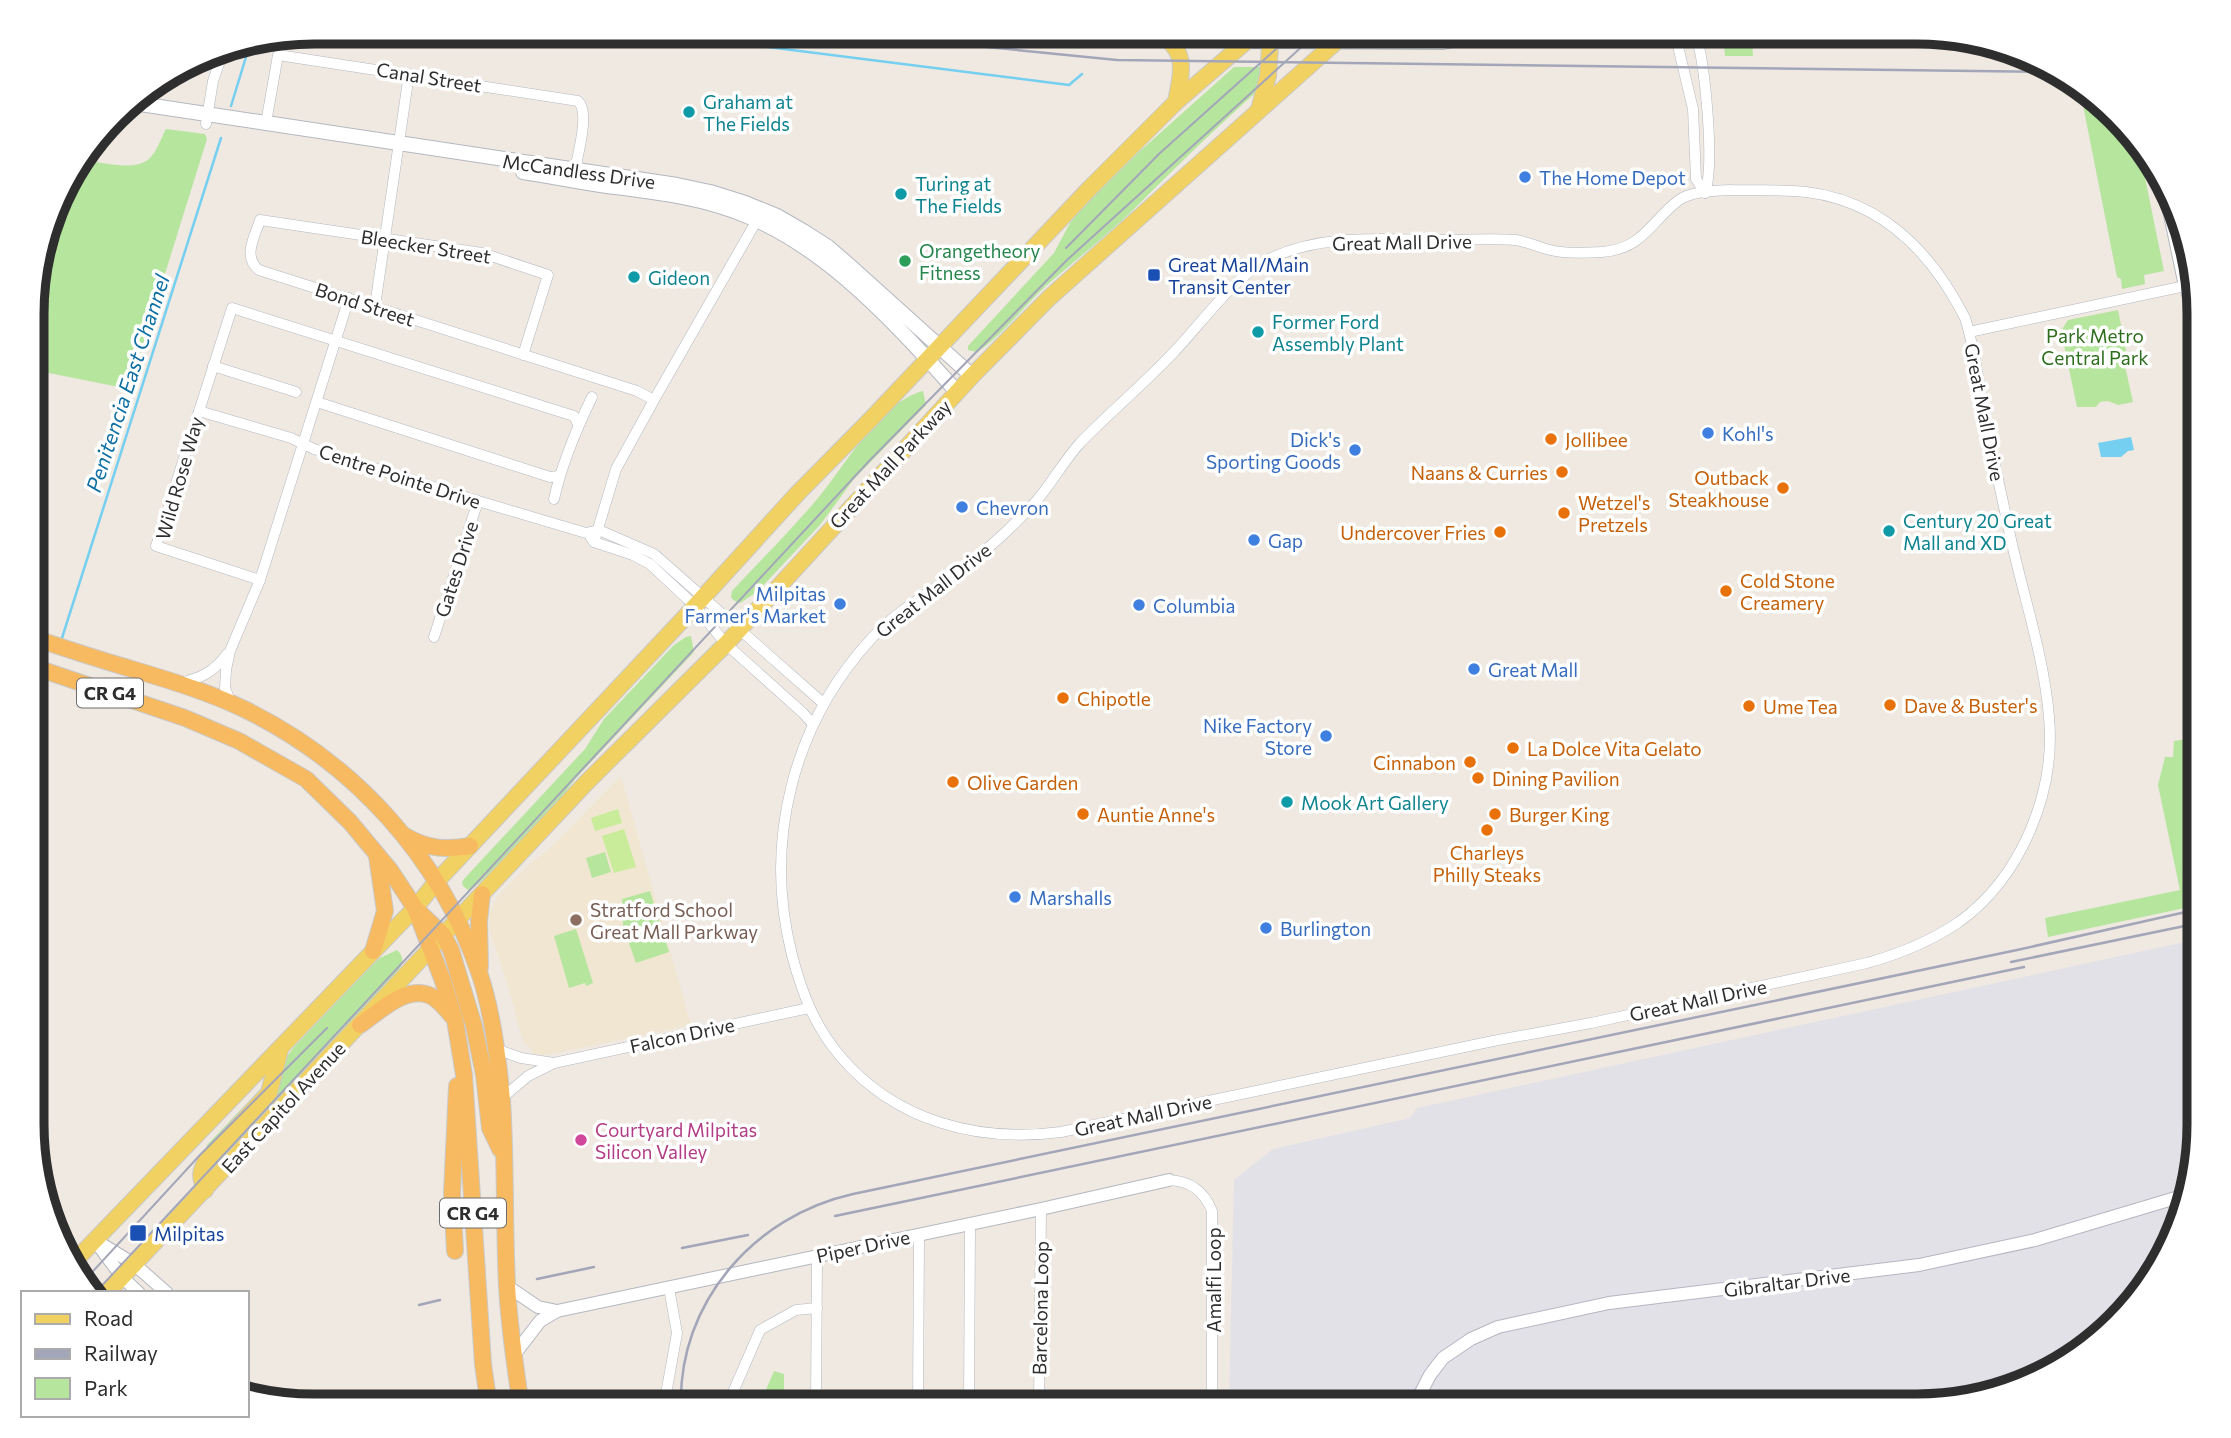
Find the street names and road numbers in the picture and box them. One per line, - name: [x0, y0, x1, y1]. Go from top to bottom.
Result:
- street label: Canal Street: [375, 57, 483, 97]
- street label: McCandless Drive: [501, 149, 657, 193]
- street label: Bleecker Street: [359, 224, 493, 268]
- street label: Great Mall Drive: [1332, 229, 1472, 255]
- street label: Bond Street: [313, 277, 418, 331]
- street label: Great Mall Drive: [1960, 341, 2010, 483]
- street label: Great Mall Parkway: [824, 395, 956, 533]
- street label: Wild Rose Way: [150, 414, 208, 542]
- street label: Centre Pointe Drive: [316, 439, 484, 513]
- street label: Gates Drive: [430, 518, 482, 620]
- street label: Great Mall Drive: [871, 538, 995, 642]
- road number: CR G4: [77, 678, 143, 708]
- street label: Great Mall Drive: [1627, 974, 1769, 1026]
- street label: Falcon Drive: [628, 1013, 736, 1057]
- street label: East Capitol Avenue: [216, 1037, 350, 1177]
- street label: Great Mall Drive: [1072, 1089, 1214, 1141]
- road number: CR G4: [440, 1198, 506, 1228]
- street label: Piper Drive: [814, 1225, 912, 1267]
- street label: Amalfi Loop: [1202, 1227, 1225, 1333]
- street label: Barcelona Loop: [1027, 1241, 1053, 1375]
- street label: Gibraltar Drive: [1723, 1263, 1851, 1301]

